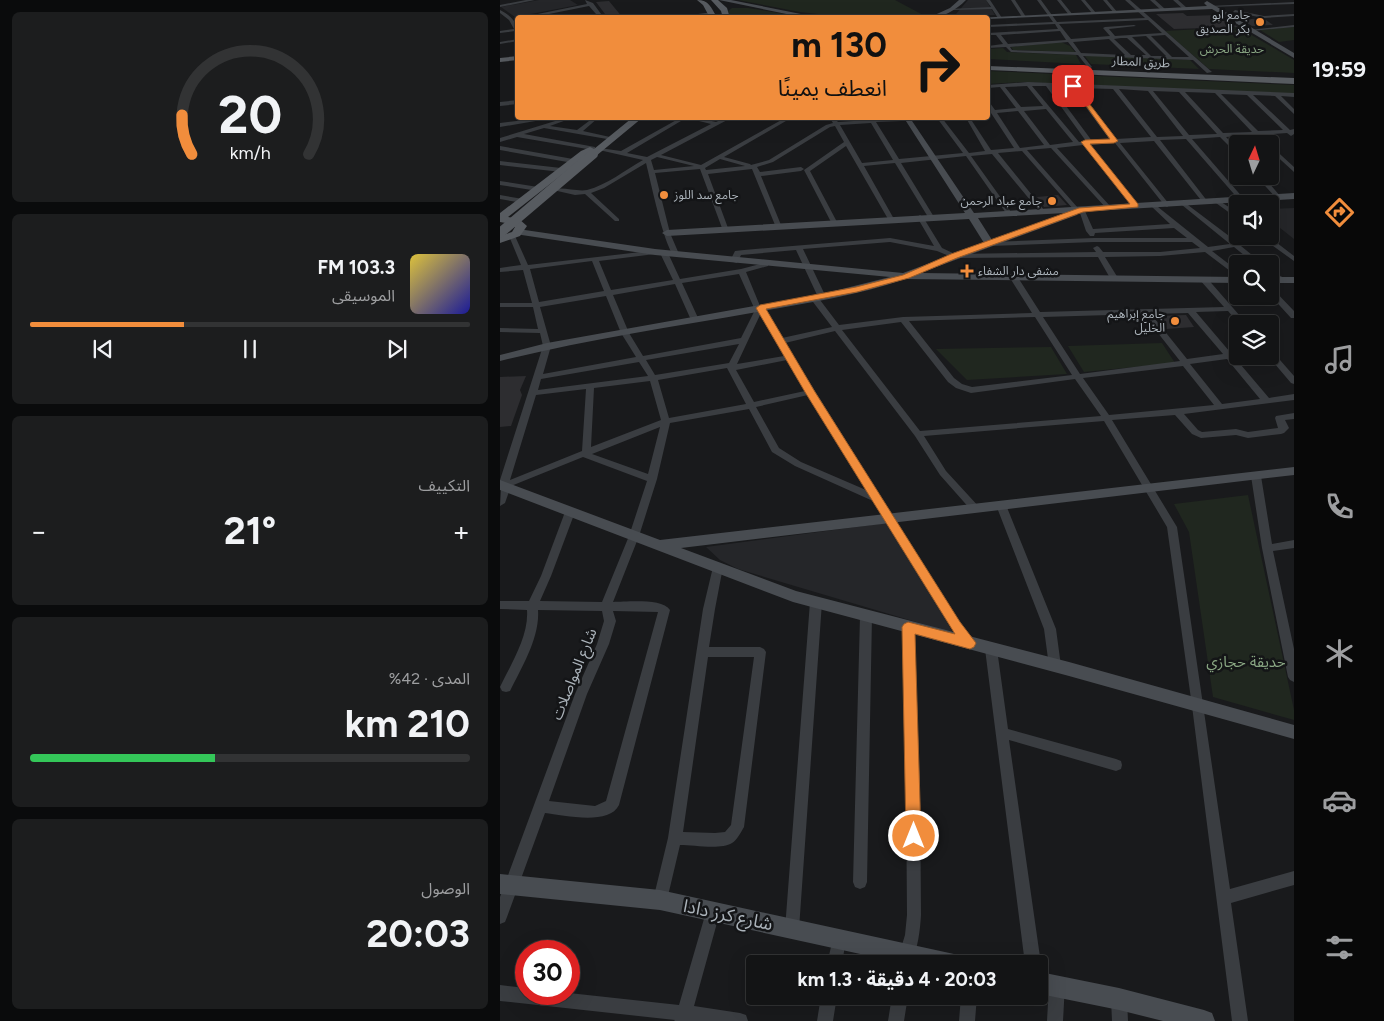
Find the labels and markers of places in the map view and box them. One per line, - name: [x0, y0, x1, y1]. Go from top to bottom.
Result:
- place label: جامع ابو بكر الصديق: [1196, 8, 1250, 37]
- marker: جامع ابو بكر الصديق: [1254, 16, 1266, 28]
- pin: [1052, 65, 1094, 107]
- place label: جامع سد اللوز: [673, 188, 739, 204]
- marker: جامع سد اللوز: [658, 189, 670, 201]
- place label: جامع عباد الرحمن: [960, 194, 1042, 210]
- marker: جامع عباد الرحمن: [1046, 195, 1058, 207]
- marker: مشفى دار الشفاء: [960, 264, 974, 278]
- place label: مشفى دار الشفاء: [978, 264, 1059, 278]
- place label: جامع إبراهيم الخليل: [1107, 307, 1165, 335]
- marker: جامع إبراهيم الخليل: [1169, 315, 1181, 327]

